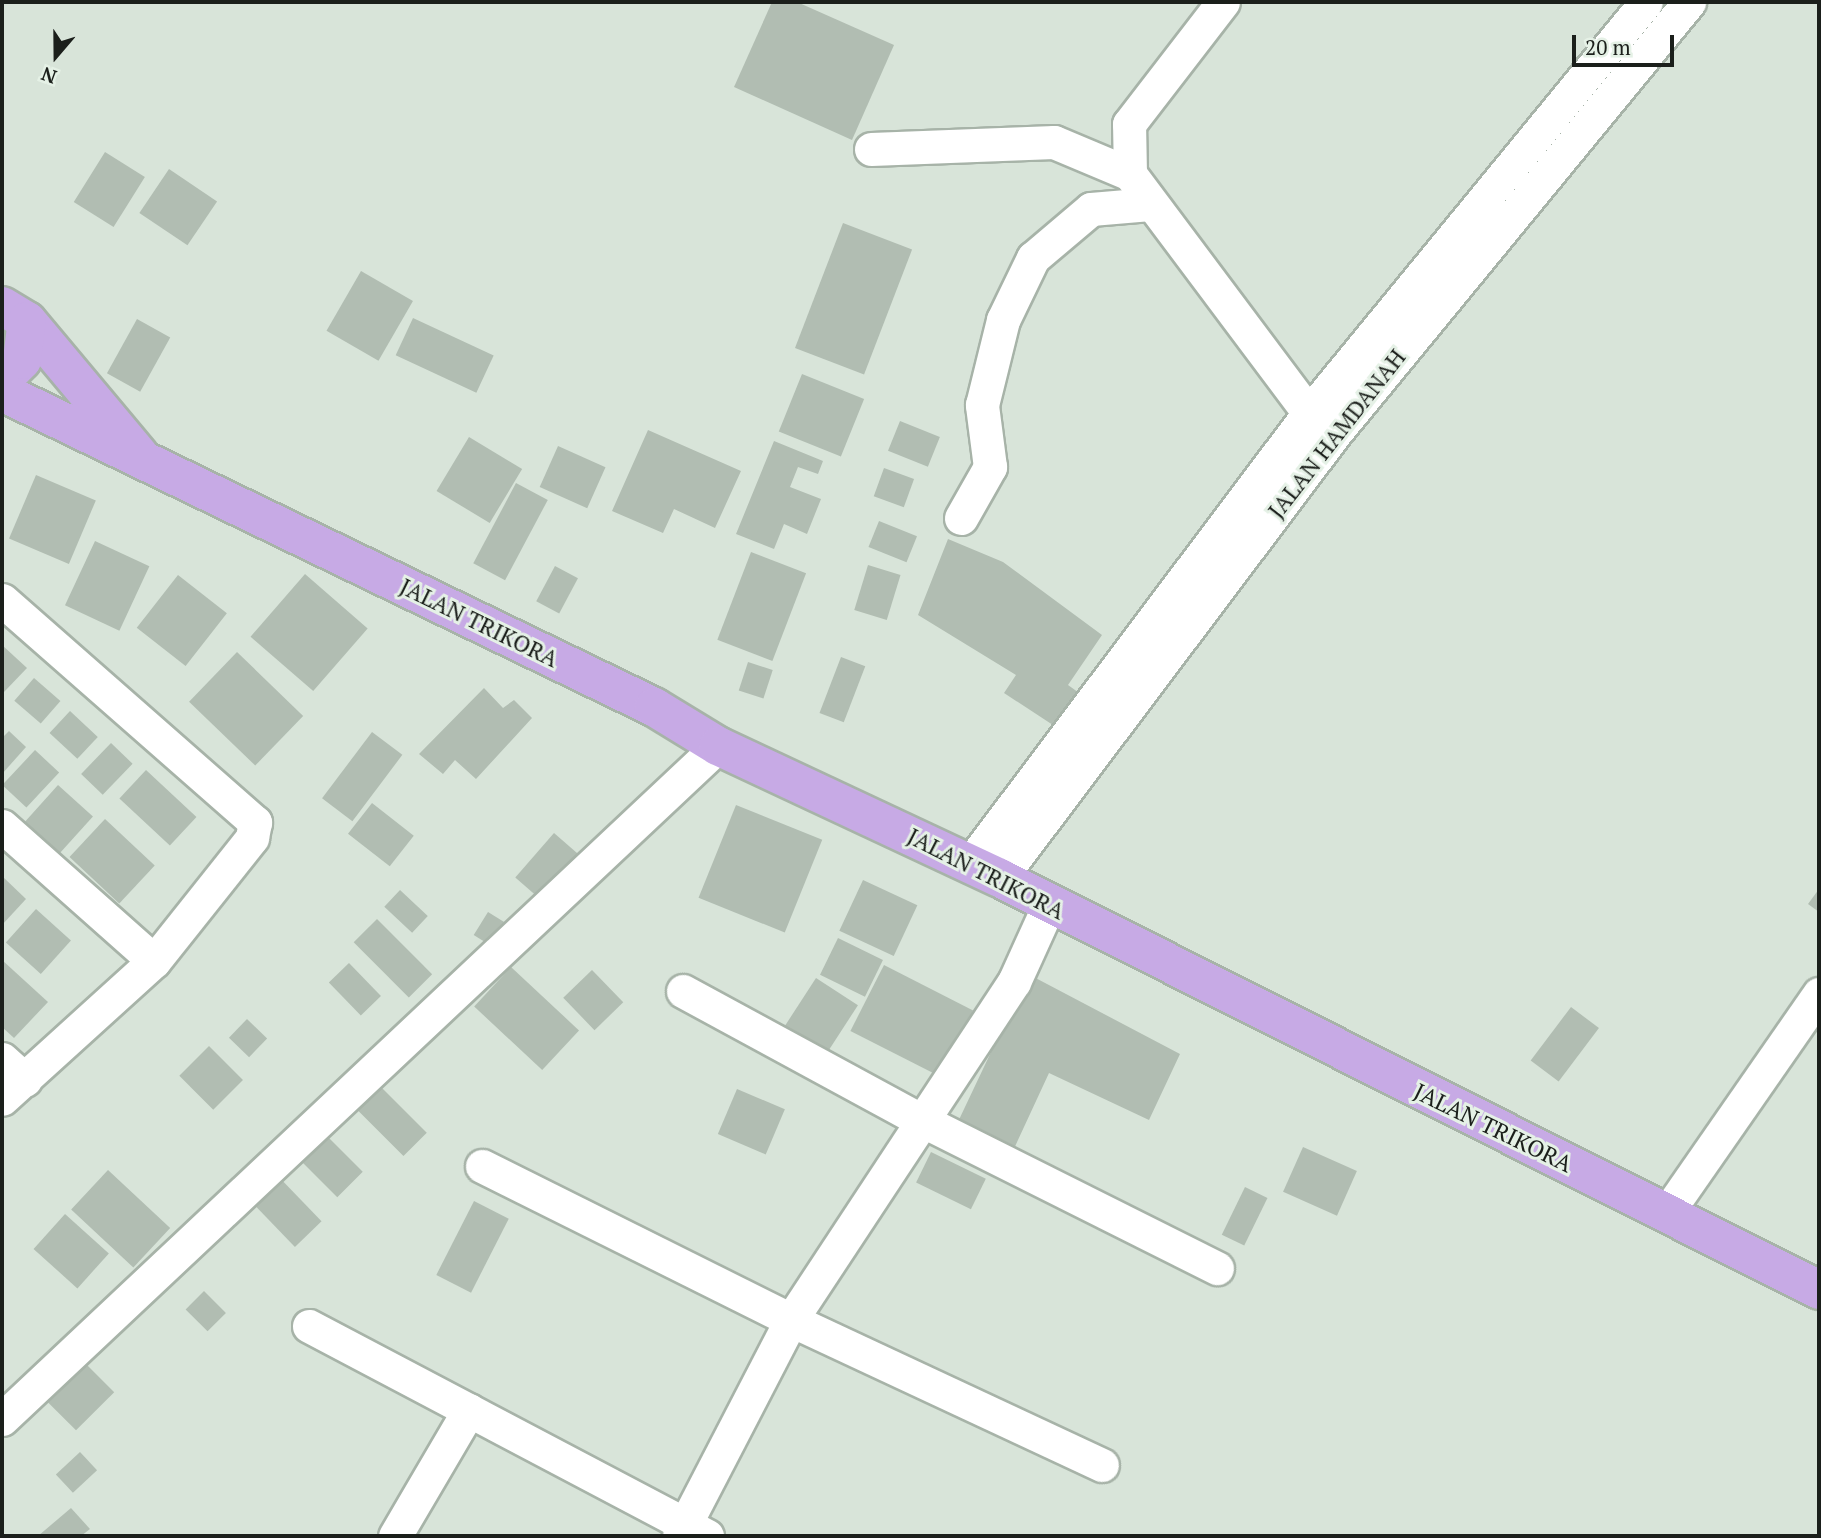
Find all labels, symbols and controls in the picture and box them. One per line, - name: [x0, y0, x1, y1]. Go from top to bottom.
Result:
- north arrow: [21, 21, 91, 91]
- scale bar: [1576, 21, 1678, 65]
- text: 20 m: [1585, 33, 1631, 61]
- text: N: [38, 62, 60, 90]
- street label: JALAN HAMDANAH: [1262, 344, 1412, 524]
- street label: JALAN TRIKORA: [395, 573, 563, 673]
- street label: JALAN TRIKORA: [903, 822, 1069, 926]
- street label: JALAN TRIKORA: [1409, 1078, 1577, 1178]

